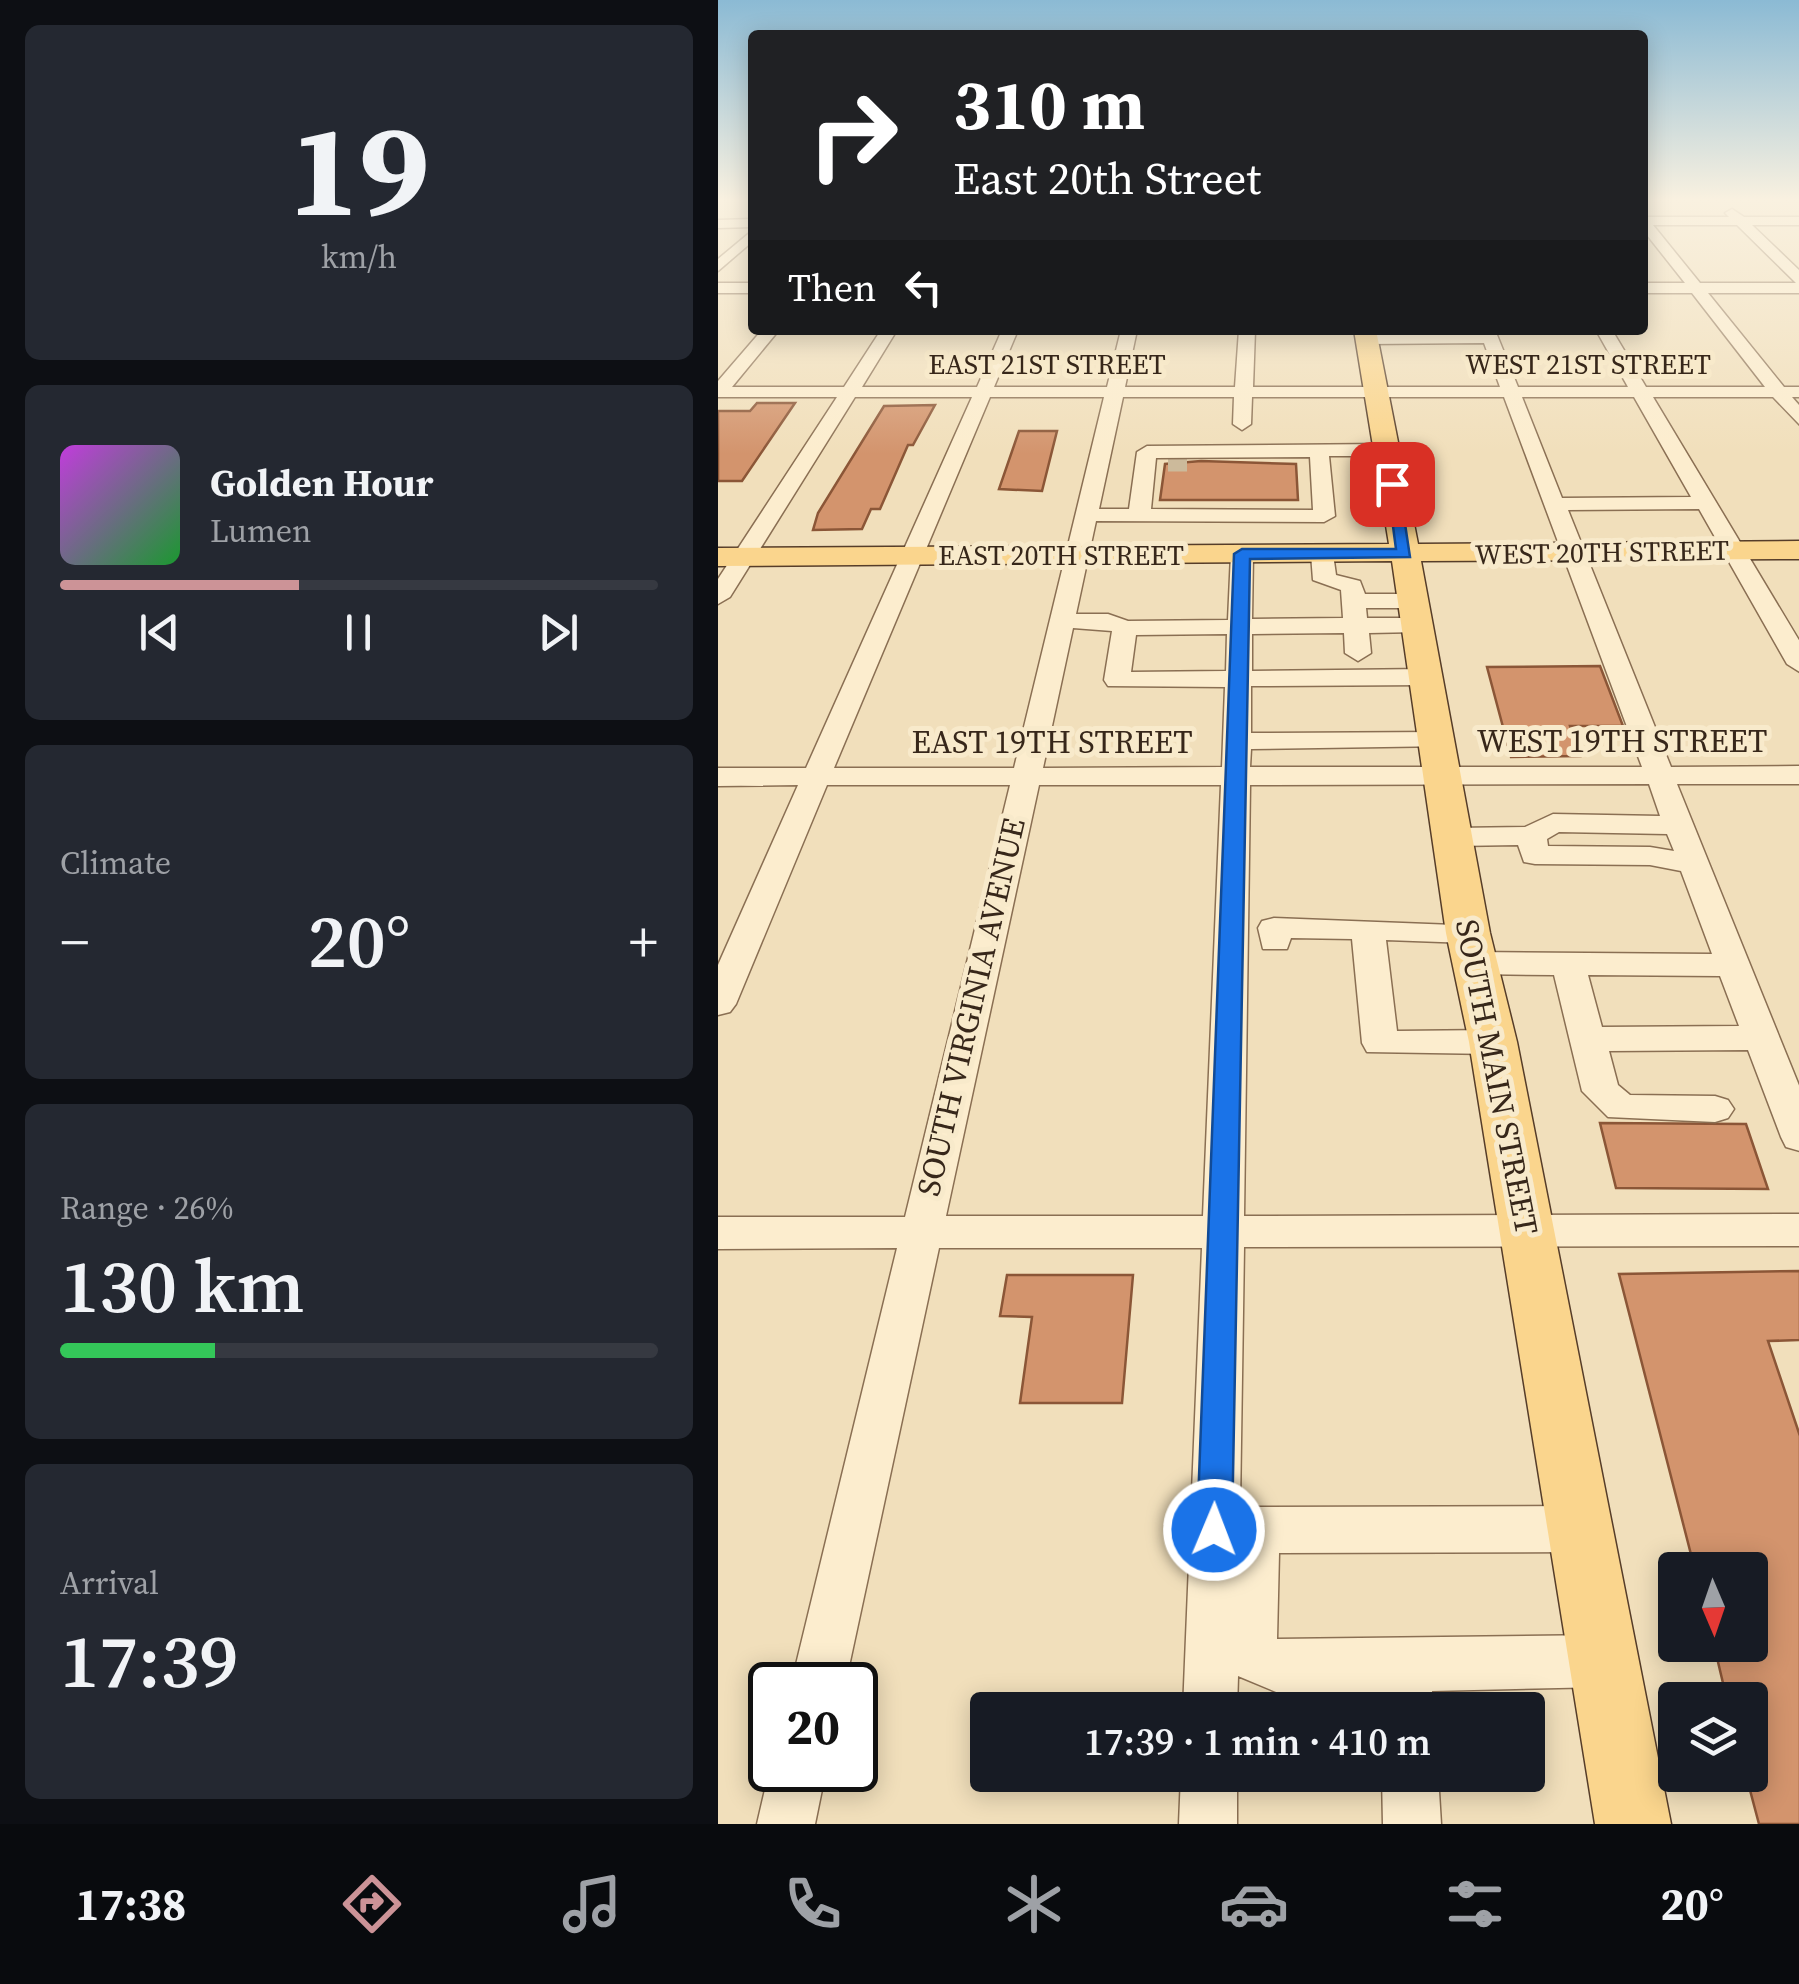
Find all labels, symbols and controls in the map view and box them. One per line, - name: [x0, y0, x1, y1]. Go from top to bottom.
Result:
- text: 310 m: [953, 56, 1145, 152]
- icon: right: [788, 70, 918, 200]
- text: 19: [289, 80, 429, 259]
- text: East 20th Street: [953, 147, 1261, 209]
- text: km/h: [321, 235, 397, 279]
- icon: left: [896, 260, 951, 315]
- text: Then: [788, 262, 876, 314]
- street label: EAST 21ST STREET: [928, 345, 1166, 383]
- street label: WEST 21ST STREET: [1465, 345, 1711, 383]
- pin: [1350, 442, 1435, 527]
- text: Golden Hour: [210, 457, 433, 509]
- icon: arrive: [1365, 457, 1420, 512]
- text: Lumen: [210, 509, 312, 553]
- street label: WEST 20TH STREET: [1475, 531, 1729, 573]
- street label: EAST 20TH STREET: [938, 536, 1184, 574]
- icon: previous: [132, 605, 187, 660]
- icon: pause: [331, 605, 386, 660]
- icon: next: [531, 605, 586, 660]
- street label: WEST 19TH STREET: [1477, 719, 1767, 763]
- street label: EAST 19TH STREET: [912, 720, 1192, 764]
- street label: SOUTH VIRGINIA AVENUE: [906, 814, 1036, 1200]
- text: Climate: [60, 841, 171, 885]
- text: 20°: [308, 889, 410, 992]
- text: −: [60, 904, 89, 979]
- text: +: [629, 904, 658, 979]
- street label: SOUTH MAIN STREET: [1445, 916, 1549, 1238]
- text: Range · 26%: [60, 1186, 234, 1230]
- text: 130 km: [60, 1234, 304, 1337]
- position arrow: [1162, 1478, 1266, 1582]
- north arrow: [1658, 1552, 1768, 1662]
- map controls: [1658, 1552, 1768, 1792]
- text: Arrival: [60, 1561, 159, 1605]
- text: 17:39: [60, 1609, 239, 1712]
- speed limit sign: 20: [748, 1662, 878, 1792]
- button: layers: [1658, 1682, 1768, 1792]
- text: 17:39 · 1 min · 410 m: [1084, 1716, 1431, 1768]
- icon: directions: [337, 1869, 407, 1939]
- icon: music: [557, 1869, 627, 1939]
- icon: phone: [778, 1869, 848, 1939]
- icon: climate: [999, 1869, 1069, 1939]
- icon: car: [1219, 1869, 1289, 1939]
- icon: filters: [1440, 1869, 1510, 1939]
- text: 17:38: [75, 1873, 186, 1935]
- text: 20°: [1660, 1873, 1724, 1935]

